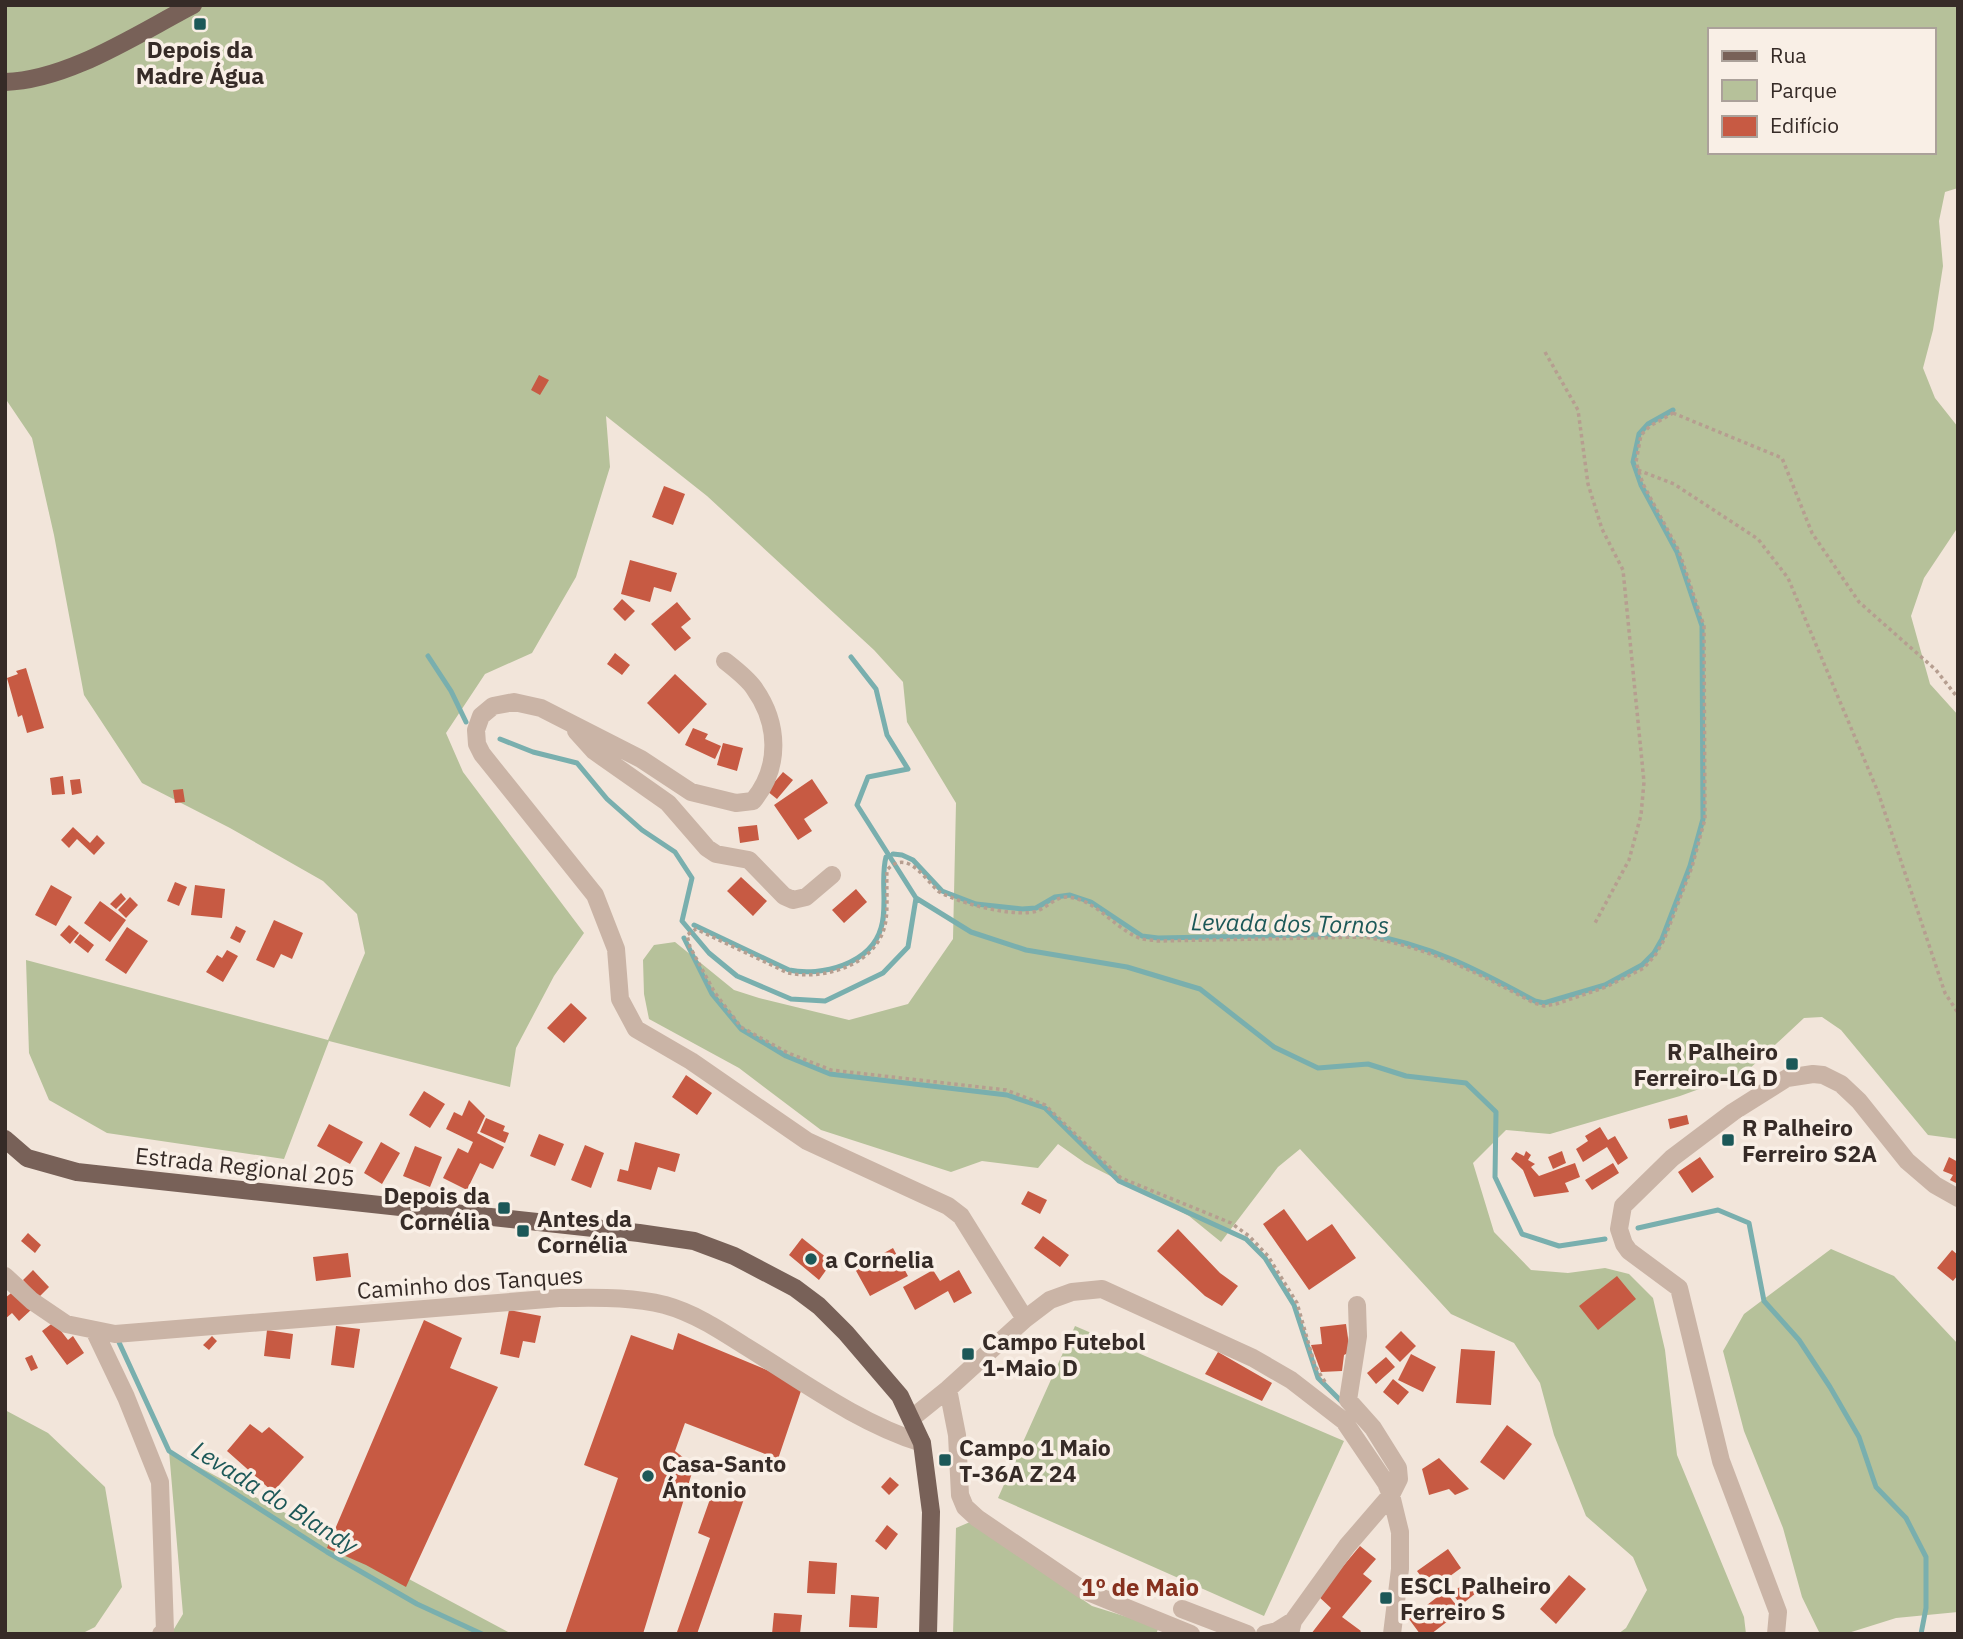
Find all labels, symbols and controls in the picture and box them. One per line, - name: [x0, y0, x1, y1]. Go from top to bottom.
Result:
- marker: Depois da Madre Água: [192, 16, 208, 32]
- legend: [1708, 28, 1935, 154]
- place label: Depois da Madre Água: [136, 34, 264, 90]
- text: Rua: [1770, 41, 1807, 69]
- text: Parque: [1770, 76, 1837, 104]
- text: Edifício: [1770, 111, 1839, 139]
- water label: Levada dos Tornos: [1191, 905, 1389, 941]
- place label: R Palheiro Ferreiro-LG D: [1633, 1036, 1778, 1092]
- marker: R Palheiro Ferreiro-LG D: [1784, 1056, 1800, 1072]
- place label: R Palheiro Ferreiro S2A: [1742, 1112, 1877, 1168]
- marker: R Palheiro Ferreiro S2A: [1720, 1132, 1736, 1148]
- street label: Estrada Regional 205: [134, 1140, 356, 1192]
- place label: Depois da Cornélia: [383, 1180, 490, 1236]
- marker: Depois da Cornélia: [496, 1200, 512, 1216]
- place label: Antes da Cornélia: [537, 1203, 632, 1259]
- marker: Antes da Cornélia: [515, 1223, 531, 1239]
- place label: a Cornelia: [825, 1244, 934, 1274]
- marker: a Cornelia: [803, 1251, 819, 1267]
- street label: Caminho dos Tanques: [356, 1259, 584, 1305]
- place label: Campo Futebol 1-Maio D: [982, 1326, 1145, 1382]
- marker: Campo Futebol 1-Maio D: [960, 1346, 976, 1362]
- place label: Campo 1 Maio T-36A Z 24: [959, 1432, 1111, 1488]
- water label: Levada do Blandy: [186, 1433, 365, 1562]
- place label: Casa-Santo Ántonio: [662, 1448, 786, 1504]
- marker: Campo 1 Maio T-36A Z 24: [937, 1452, 953, 1468]
- marker: Casa-Santo Ántonio: [640, 1468, 656, 1484]
- place label: ESCL Palheiro Ferreiro S: [1400, 1570, 1551, 1626]
- district label: 1º de Maio: [1081, 1571, 1199, 1603]
- marker: ESCL Palheiro Ferreiro S: [1378, 1590, 1394, 1606]

